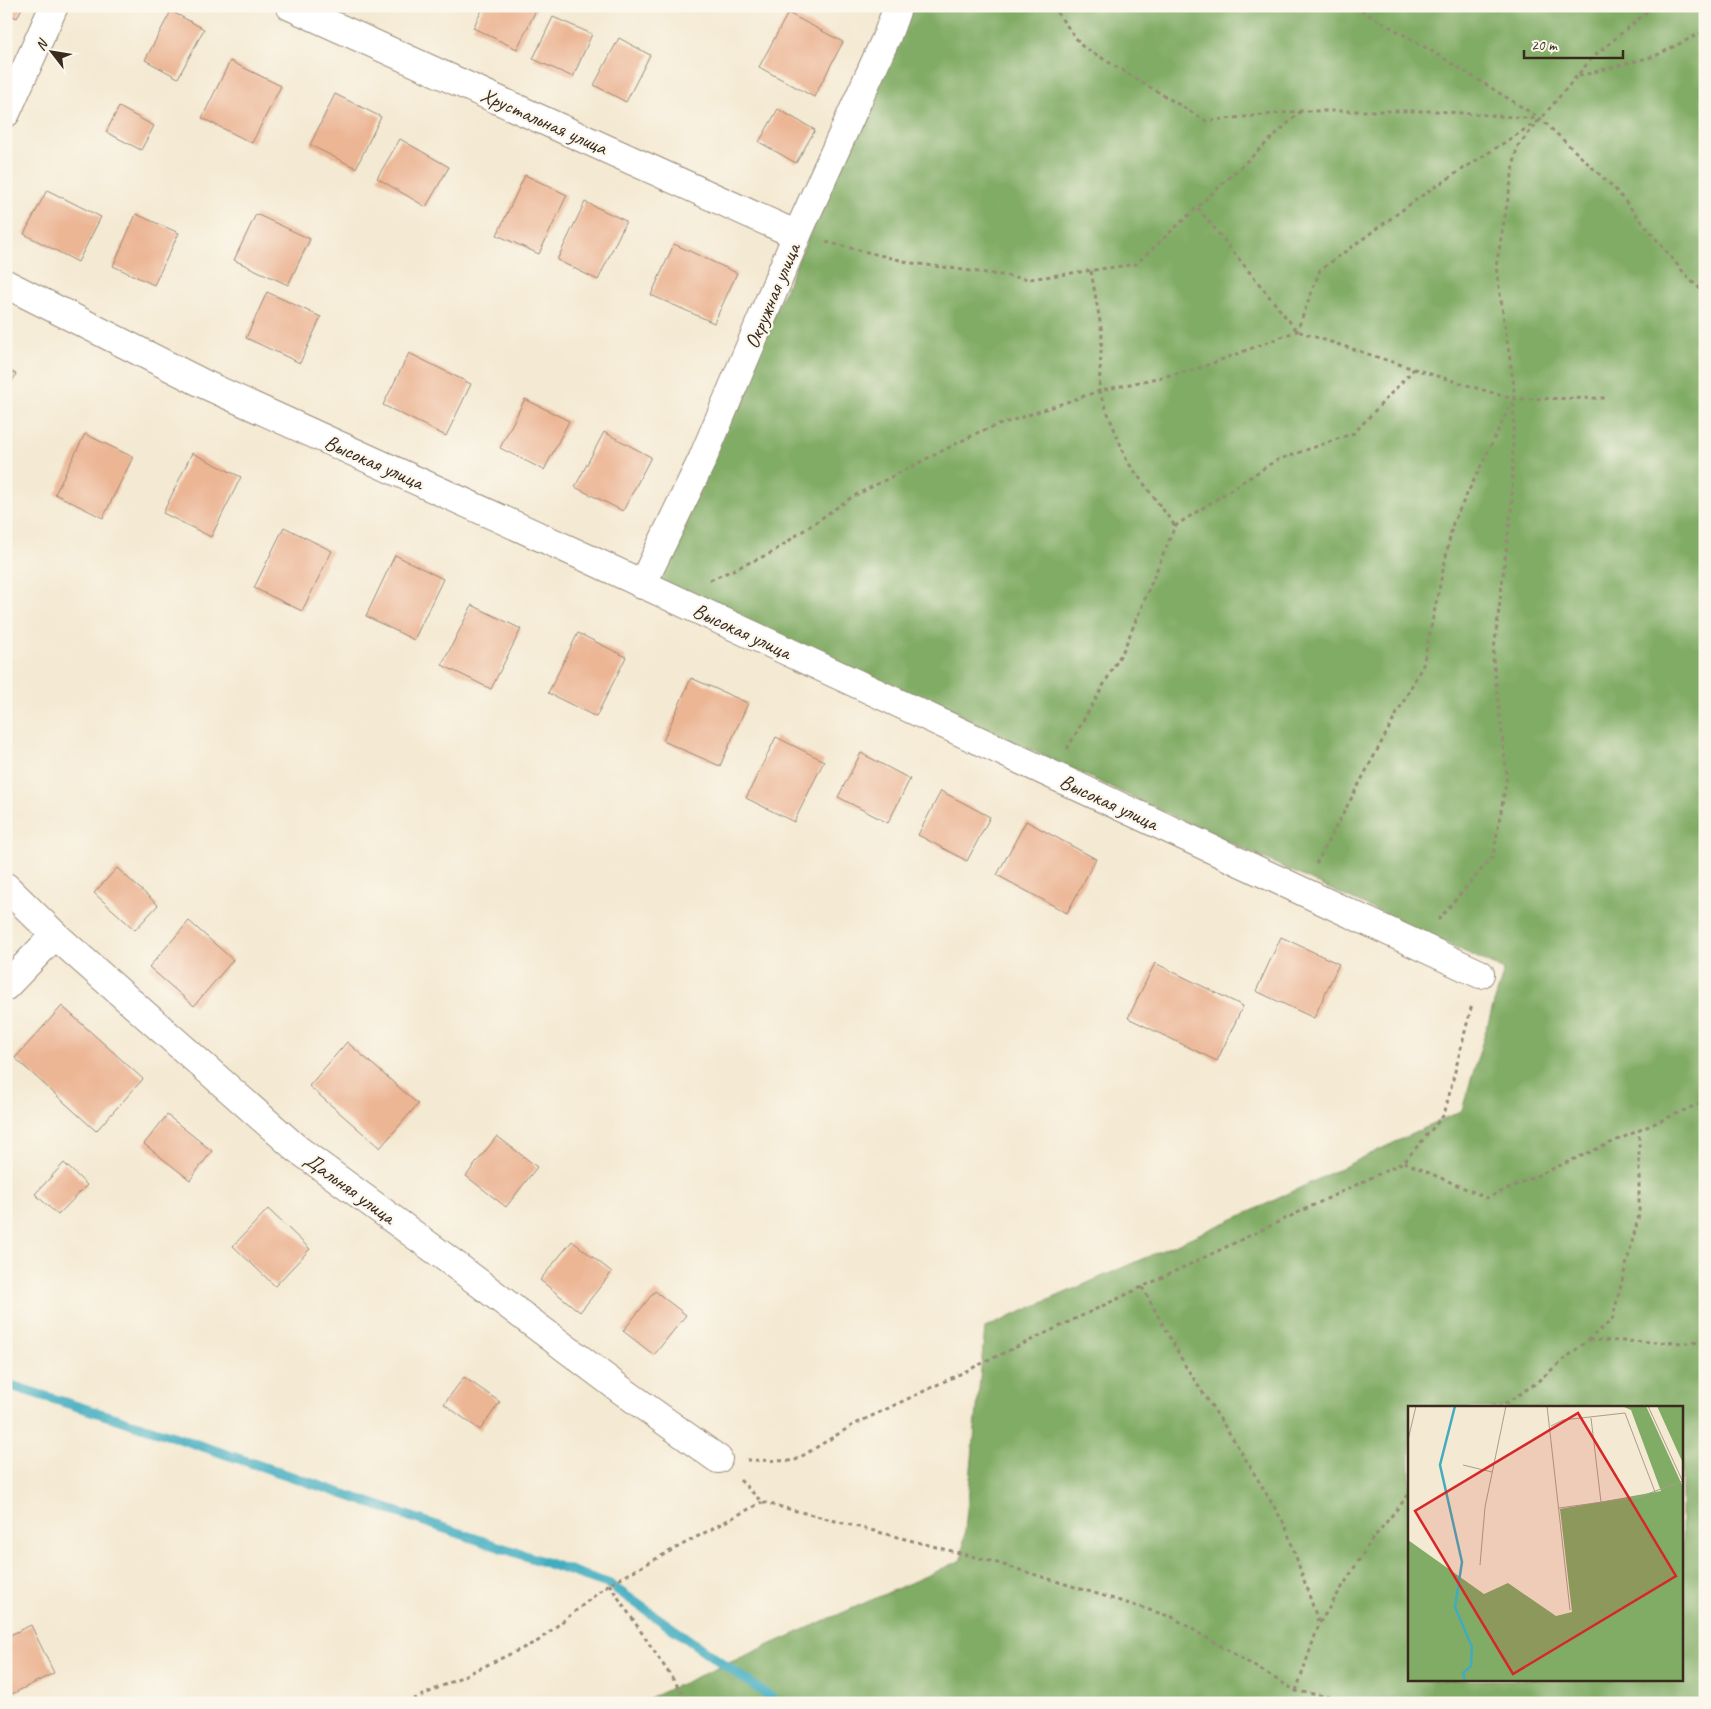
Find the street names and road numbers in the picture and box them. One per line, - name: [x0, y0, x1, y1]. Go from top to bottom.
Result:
- street label: Хрустальная улица: [477, 82, 613, 161]
- street label: Окружная улица: [738, 237, 807, 352]
- street label: Высокая улица: [321, 429, 430, 496]
- street label: Высокая улица: [689, 597, 797, 666]
- street label: Высокая улица: [1056, 768, 1164, 837]
- street label: Дальняя улица: [300, 1146, 402, 1231]

